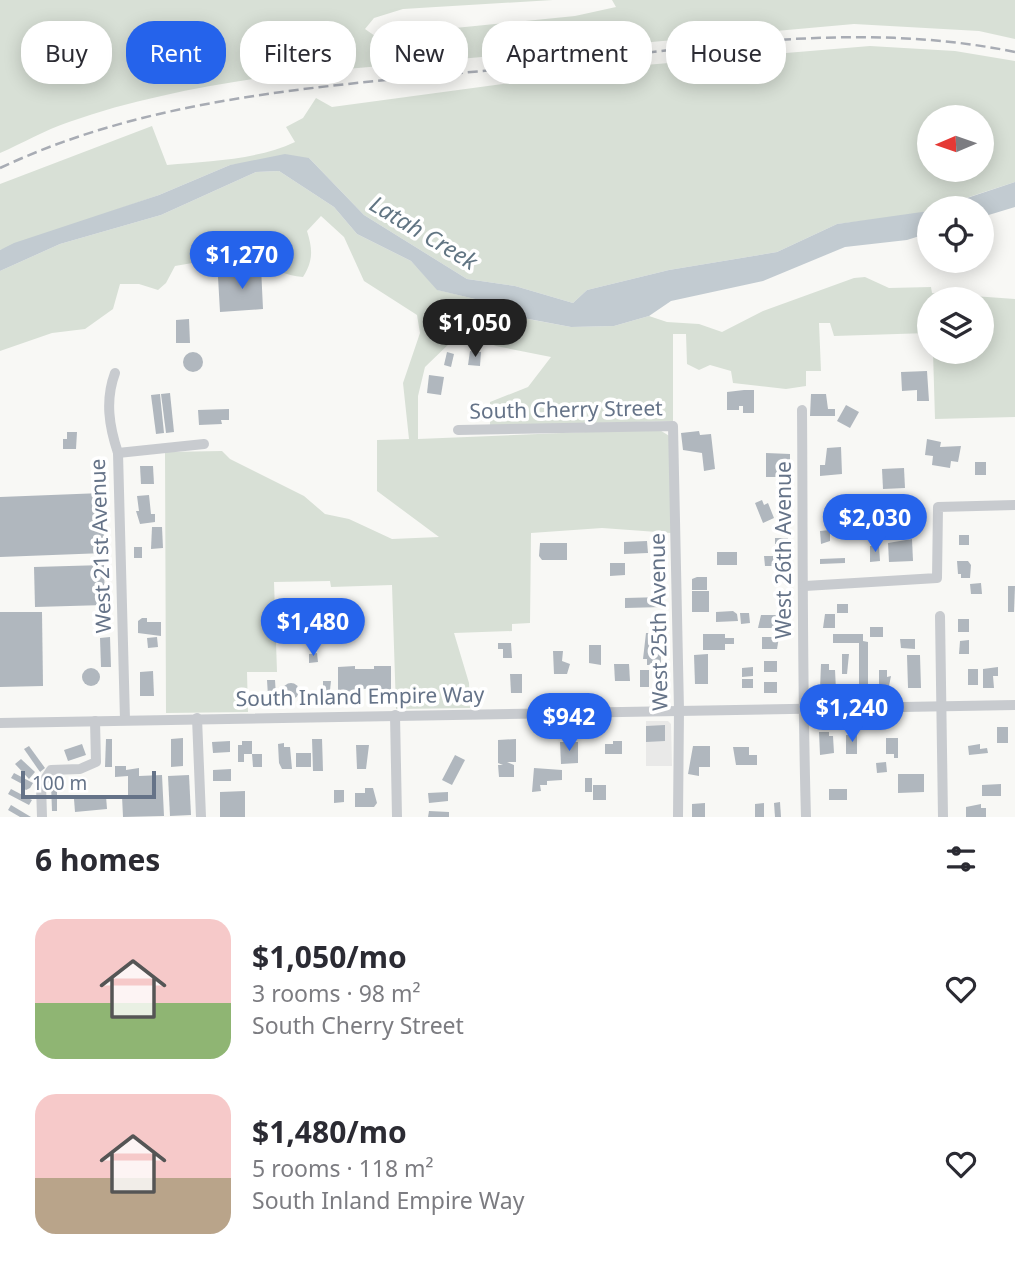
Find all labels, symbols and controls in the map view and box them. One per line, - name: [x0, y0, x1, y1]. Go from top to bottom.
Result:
- chip: Buy: [21, 21, 112, 84]
- chip: Rent: [126, 21, 226, 84]
- chip: Filters: [240, 21, 356, 84]
- chip: New: [370, 21, 468, 84]
- chip: Apartment: [482, 21, 652, 84]
- chip: House: [666, 21, 786, 84]
- north arrow: [917, 105, 994, 182]
- map controls: [917, 105, 994, 364]
- water label: Latah Creek: [364, 187, 485, 278]
- button: locate: [917, 196, 994, 273]
- pin: $1,270: [185, 232, 299, 291]
- text: $1,270: [206, 238, 278, 270]
- button: layers: [917, 287, 994, 364]
- pin: $1,050: [418, 300, 532, 359]
- text: $1,050: [439, 306, 511, 338]
- street label: South Cherry Street: [469, 393, 663, 425]
- street label: West 21st Avenue: [83, 458, 117, 634]
- street label: West 26th Avenue: [769, 461, 797, 639]
- pin: $2,030: [818, 494, 932, 554]
- text: $2,030: [839, 501, 911, 533]
- street label: West 25th Avenue: [642, 533, 674, 711]
- pin: $1,480: [256, 598, 370, 658]
- text: $1,480: [277, 605, 349, 637]
- street label: South Inland Empire Way: [235, 680, 485, 712]
- pin: $1,240: [795, 684, 909, 744]
- text: $1,240: [816, 691, 888, 723]
- pin: $942: [528, 694, 610, 753]
- text: $942: [543, 700, 595, 732]
- scale bar: [21, 768, 156, 800]
- text: 100 m: [32, 770, 87, 796]
- text: 6 homes: [35, 839, 160, 880]
- icon: filters: [942, 840, 980, 878]
- text: $1,050/mo: [252, 936, 407, 977]
- icon: home: [91, 947, 175, 1031]
- icon: heart: [942, 970, 980, 1008]
- text: 3 rooms · 98 m²: [252, 977, 421, 1009]
- text: South Cherry Street: [252, 1009, 464, 1041]
- text: $1,480/mo: [252, 1111, 407, 1152]
- icon: home: [91, 1122, 175, 1206]
- icon: heart: [942, 1145, 980, 1183]
- text: 5 rooms · 118 m²: [252, 1152, 434, 1184]
- text: South Inland Empire Way: [252, 1184, 524, 1216]

